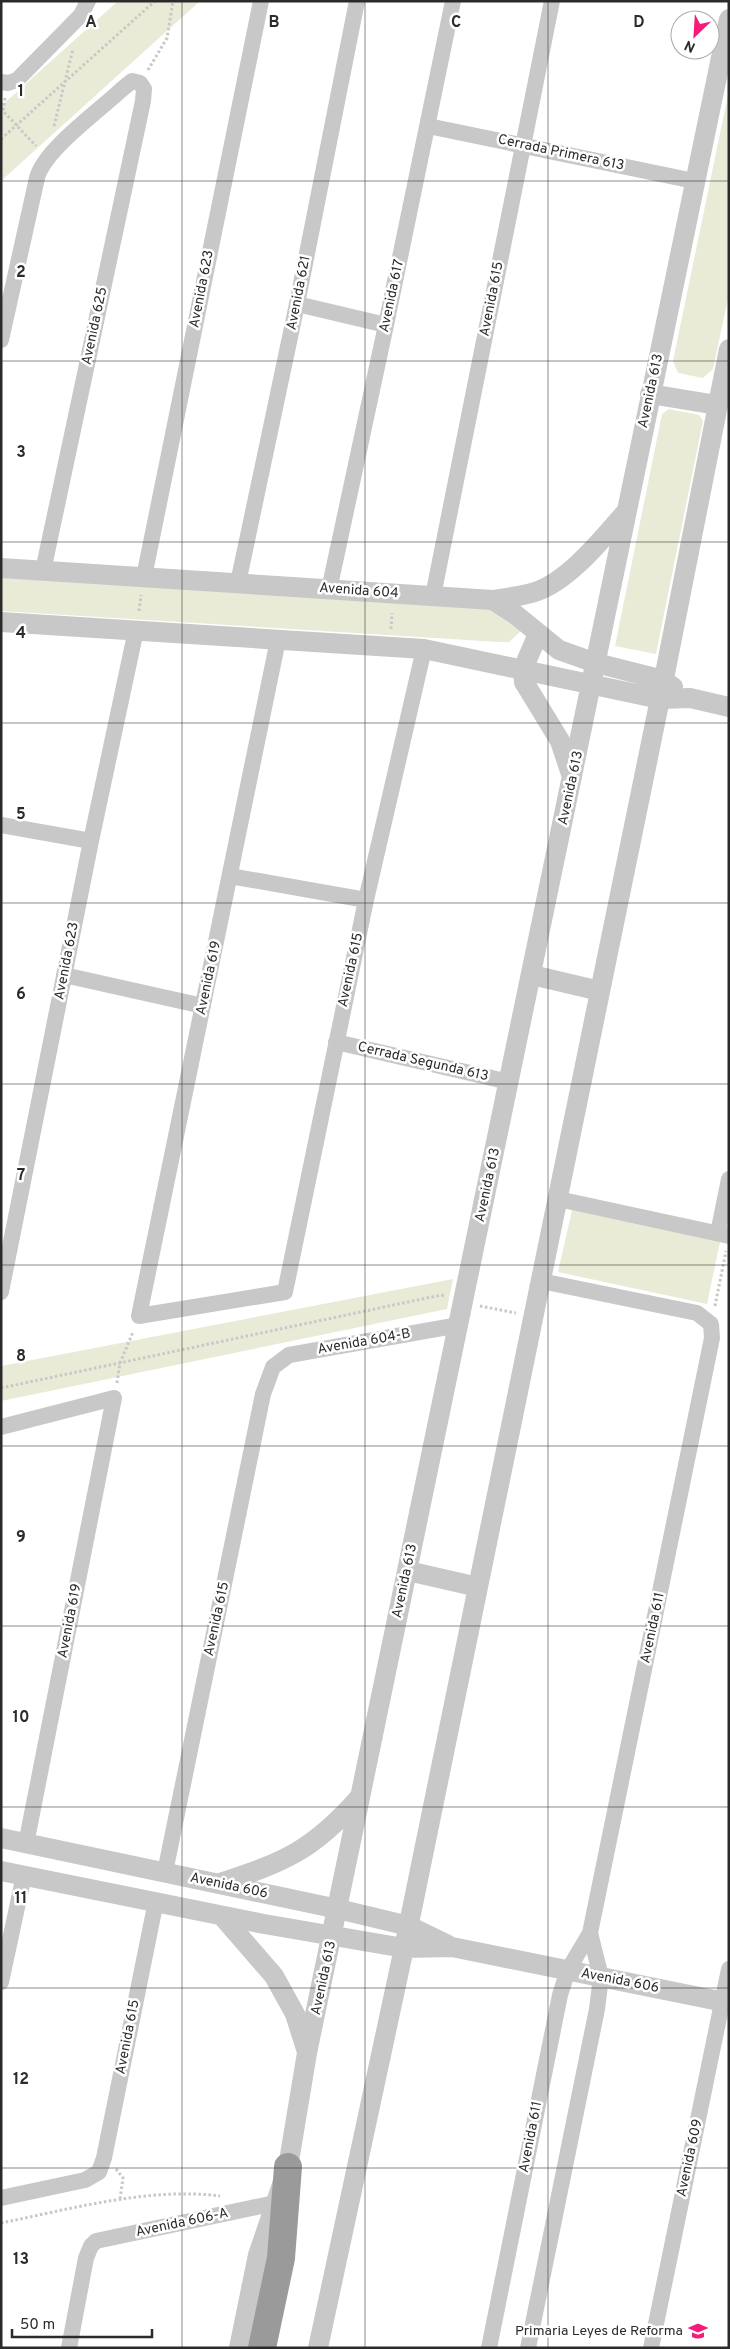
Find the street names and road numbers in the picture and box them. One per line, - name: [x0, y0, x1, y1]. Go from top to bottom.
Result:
- street label: Cerrada Primera 613: [496, 131, 626, 175]
- street label: Avenida 623: [186, 249, 218, 329]
- street label: Avenida 621: [283, 254, 315, 332]
- street label: Avenida 617: [376, 258, 408, 334]
- street label: Avenida 615: [476, 260, 508, 338]
- street label: Avenida 625: [78, 286, 112, 366]
- street label: Avenida 613: [635, 352, 667, 430]
- street label: Avenida 604: [319, 580, 399, 602]
- street label: Avenida 613: [555, 749, 587, 827]
- street label: Avenida 623: [51, 921, 83, 1001]
- street label: Avenida 615: [335, 931, 367, 1009]
- street label: Avenida 619: [193, 939, 225, 1017]
- street label: Cerrada Segunda 613: [356, 1039, 490, 1085]
- street label: Avenida 613: [472, 1146, 504, 1224]
- street label: Avenida 604-B: [316, 1325, 412, 1359]
- street label: Avenida 613: [389, 1542, 421, 1620]
- street label: Avenida 615: [201, 1580, 233, 1658]
- street label: Avenida 619: [54, 1582, 86, 1660]
- street label: Avenida 611: [637, 1591, 669, 1665]
- street label: Avenida 606: [188, 1869, 270, 1903]
- street label: Avenida 613: [308, 1939, 340, 2017]
- street label: Avenida 606: [579, 1965, 661, 1997]
- street label: Avenida 615: [112, 1998, 144, 2076]
- street label: Avenida 611: [516, 2100, 546, 2174]
- street label: Avenida 609: [673, 2117, 707, 2199]
- street label: Avenida 606-A: [134, 2205, 230, 2241]

